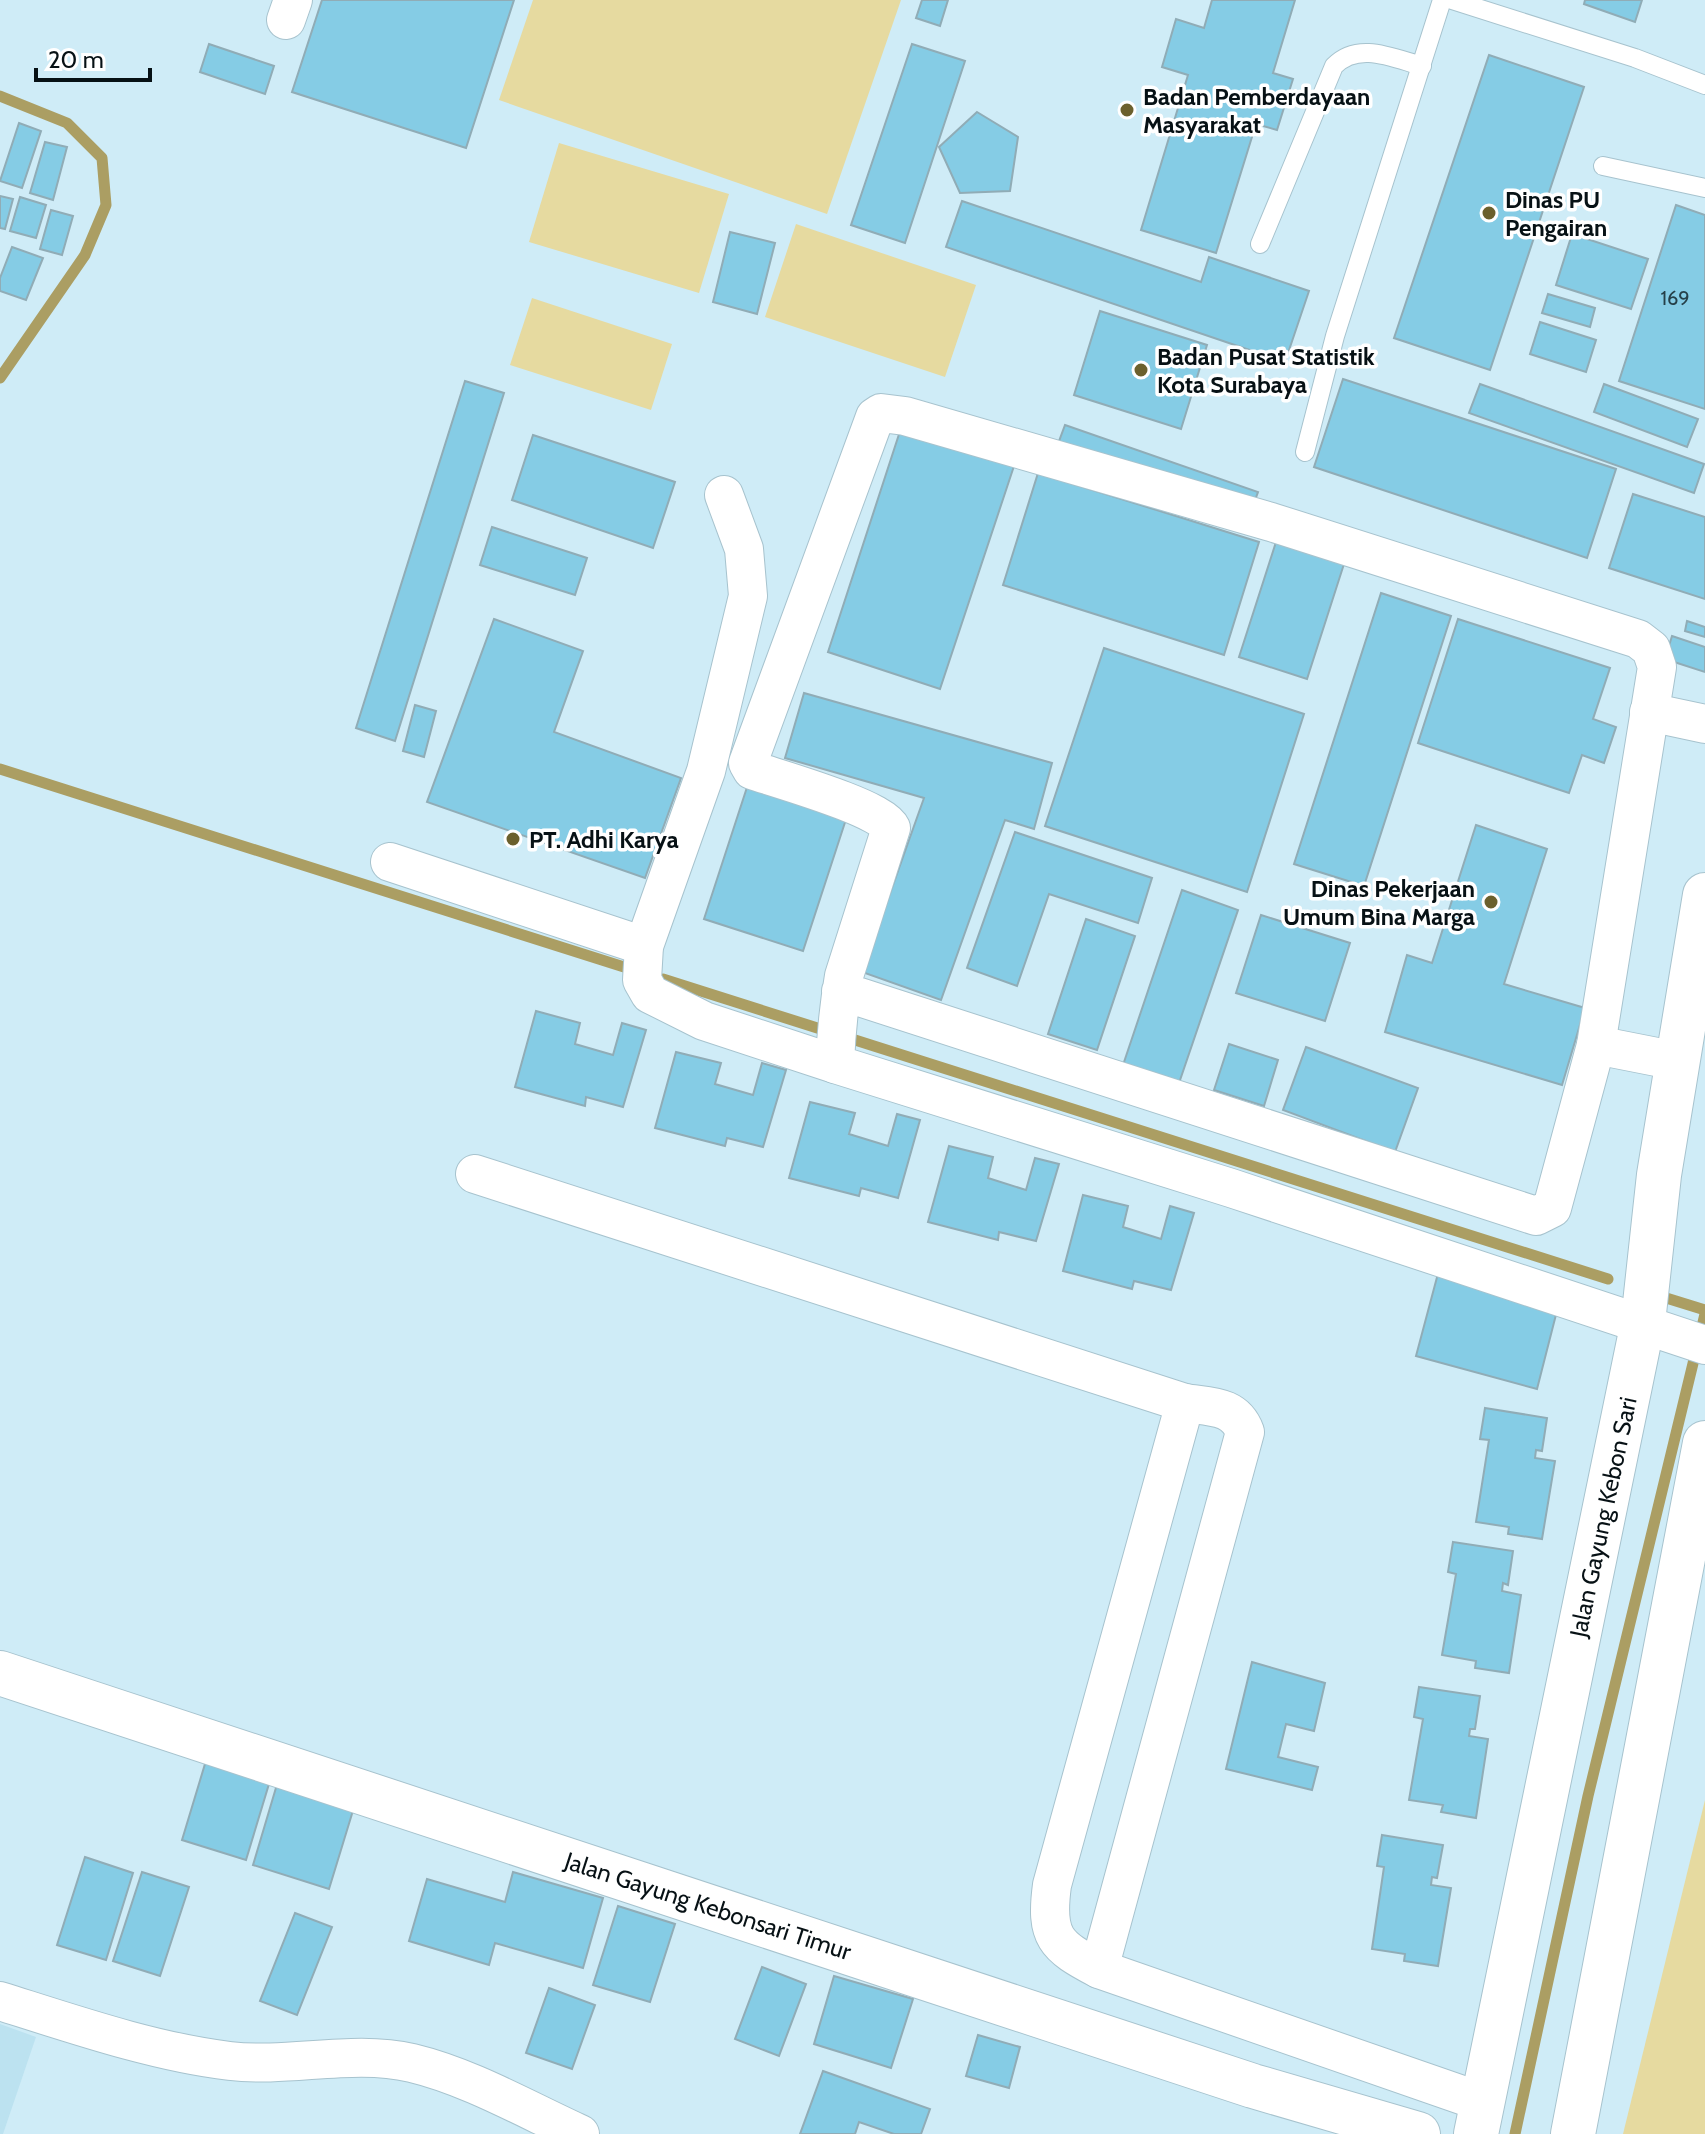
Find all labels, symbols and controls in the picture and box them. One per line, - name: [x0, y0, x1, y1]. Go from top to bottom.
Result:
- scale bar: [36, 32, 150, 82]
- text: 20 m: [48, 45, 104, 74]
- place label: Badan Pemberdayaan Masyarakat: [1143, 82, 1370, 139]
- marker: Badan Pemberdayaan Masyarakat: [1118, 101, 1136, 119]
- place label: Dinas PU Pengairan: [1505, 185, 1607, 242]
- marker: Dinas PU Pengairan: [1480, 204, 1498, 222]
- house number: 169: [1660, 286, 1690, 310]
- place label: Badan Pusat Statistik Kota Surabaya: [1157, 342, 1375, 399]
- marker: Badan Pusat Statistik Kota Surabaya: [1132, 361, 1150, 379]
- place label: PT. Adhi Karya: [529, 825, 679, 854]
- marker: PT. Adhi Karya: [504, 830, 522, 848]
- place label: Dinas Pekerjaan Umum Bina Marga: [1283, 874, 1475, 931]
- marker: Dinas Pekerjaan Umum Bina Marga: [1482, 893, 1500, 911]
- street label: Jalan Gayung Kebon Sari: [1563, 1394, 1643, 1641]
- street label: Jalan Gayung Kebonsari Timur: [560, 1846, 855, 1966]

